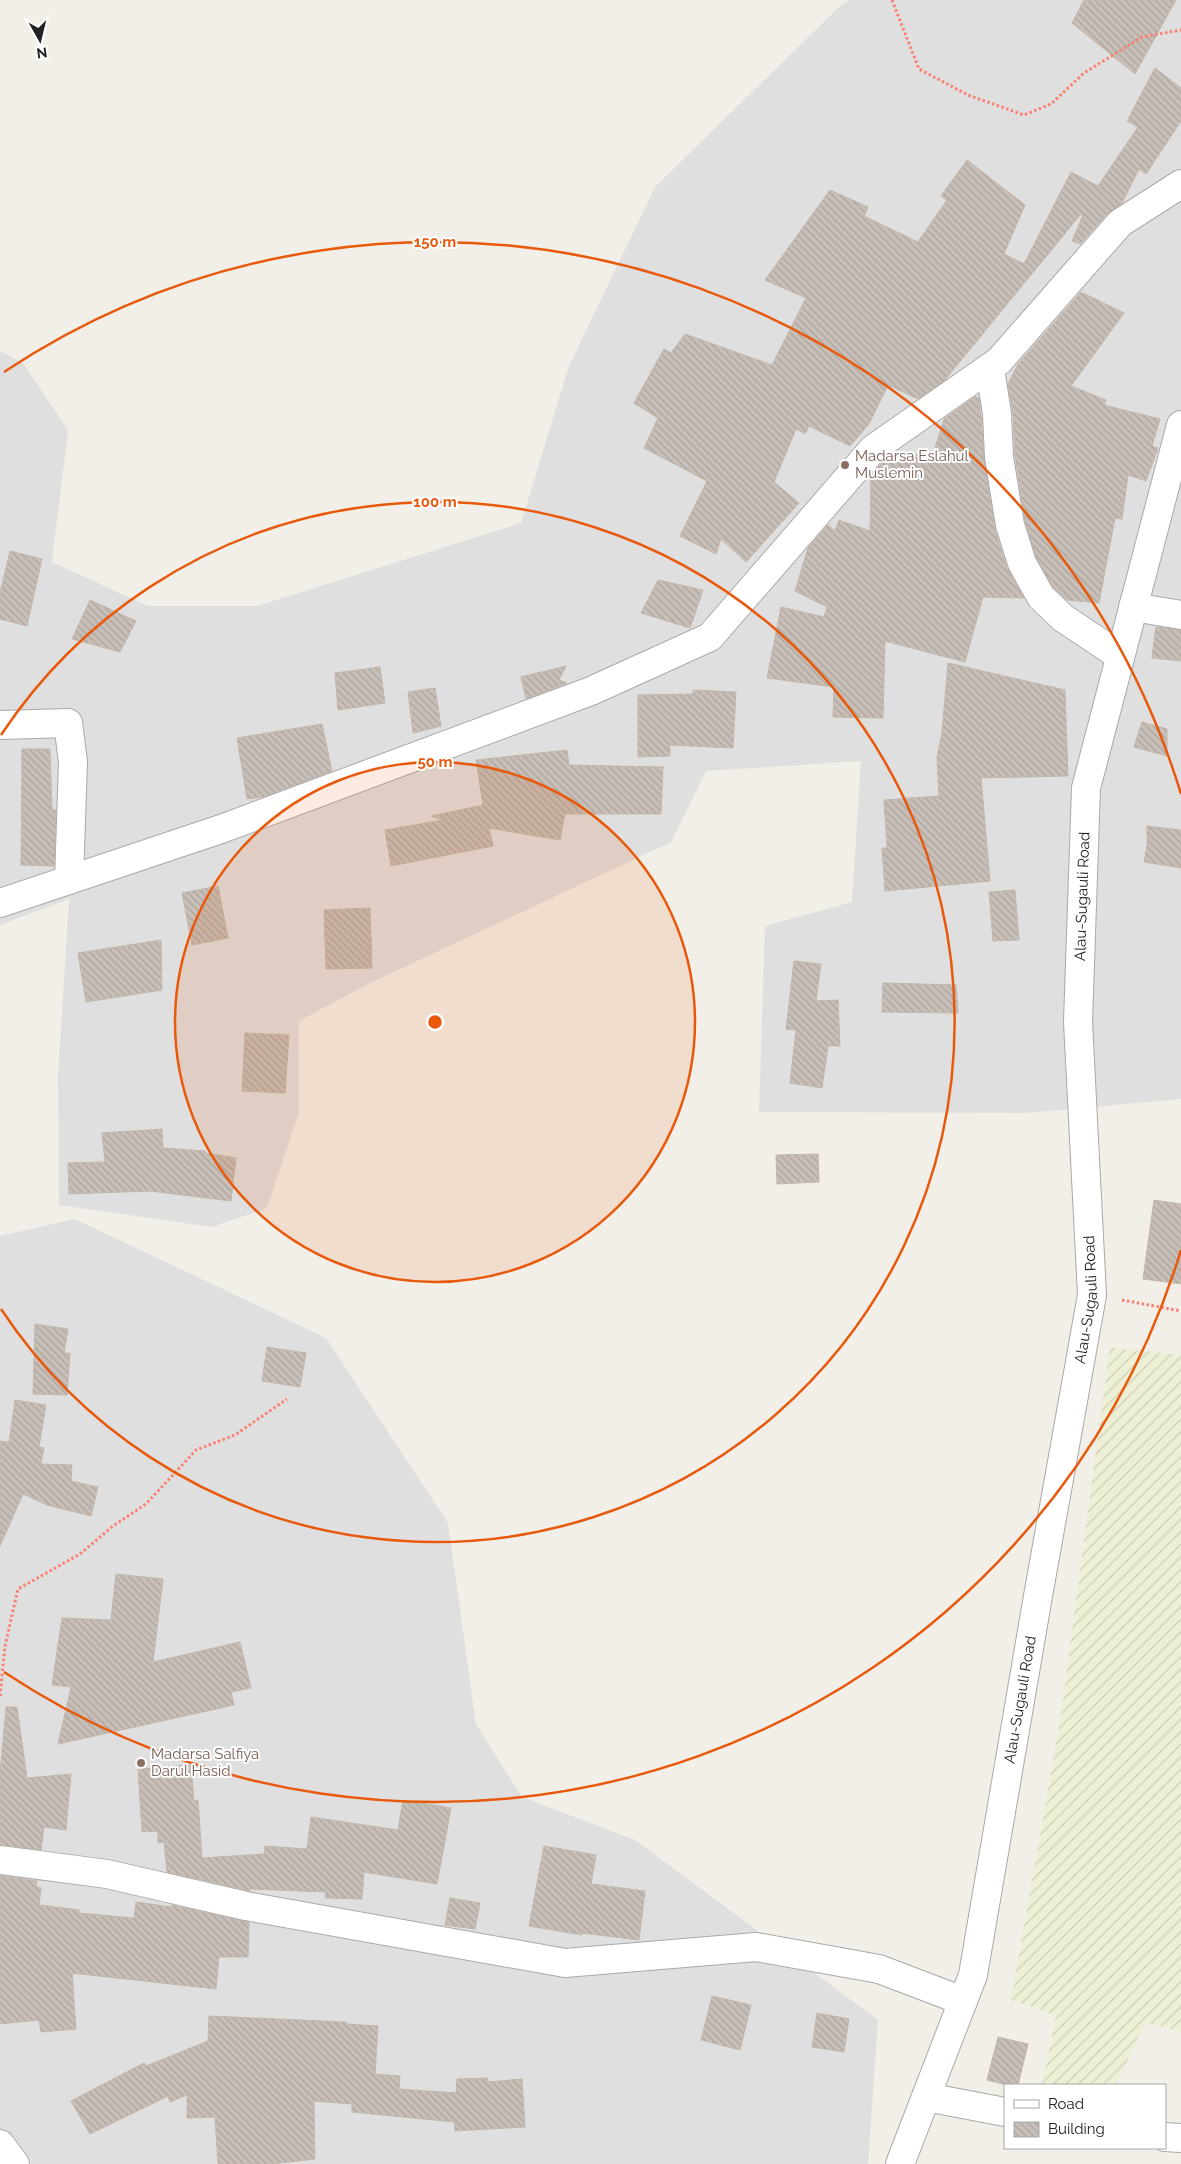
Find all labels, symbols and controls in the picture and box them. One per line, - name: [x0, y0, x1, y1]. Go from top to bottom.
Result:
- north arrow: [15, 15, 65, 65]
- text: N: [35, 44, 48, 62]
- text: 150 m: [414, 233, 456, 251]
- place label: Madarsa Eslahul Muslemin: [855, 447, 970, 482]
- marker: Madarsa Eslahul Muslemin: [839, 459, 851, 471]
- text: 100 m: [413, 493, 457, 511]
- text: 50 m: [417, 753, 453, 771]
- street label: Alau-Sugauli Road: [1071, 831, 1093, 961]
- centre of rings: [426, 1013, 444, 1031]
- street label: Alau-Sugauli Road: [1071, 1235, 1101, 1365]
- street label: Alau-Sugauli Road: [1000, 1634, 1040, 1765]
- place label: Madarsa Salfiya Darul Hasid: [151, 1745, 259, 1780]
- marker: Madarsa Salfiya Darul Hasid: [135, 1757, 147, 1769]
- legend: [1004, 2084, 1166, 2149]
- text: Road: [1048, 2095, 1084, 2113]
- text: Building: [1048, 2120, 1105, 2138]

